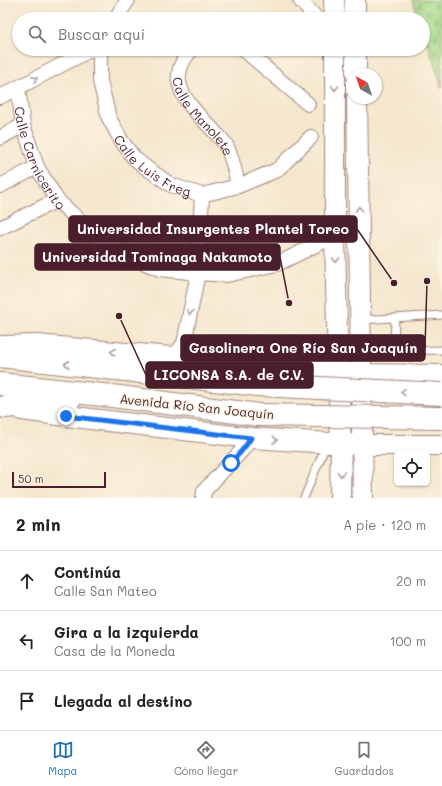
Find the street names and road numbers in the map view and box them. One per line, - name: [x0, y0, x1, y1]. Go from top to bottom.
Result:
- street label: Calle Manolete: [170, 76, 238, 158]
- street label: Calle Carnicerito: [12, 105, 70, 213]
- street label: Calle Luis Freg: [111, 131, 193, 199]
- street label: Avenida Río San Joaquín: [119, 389, 275, 423]

